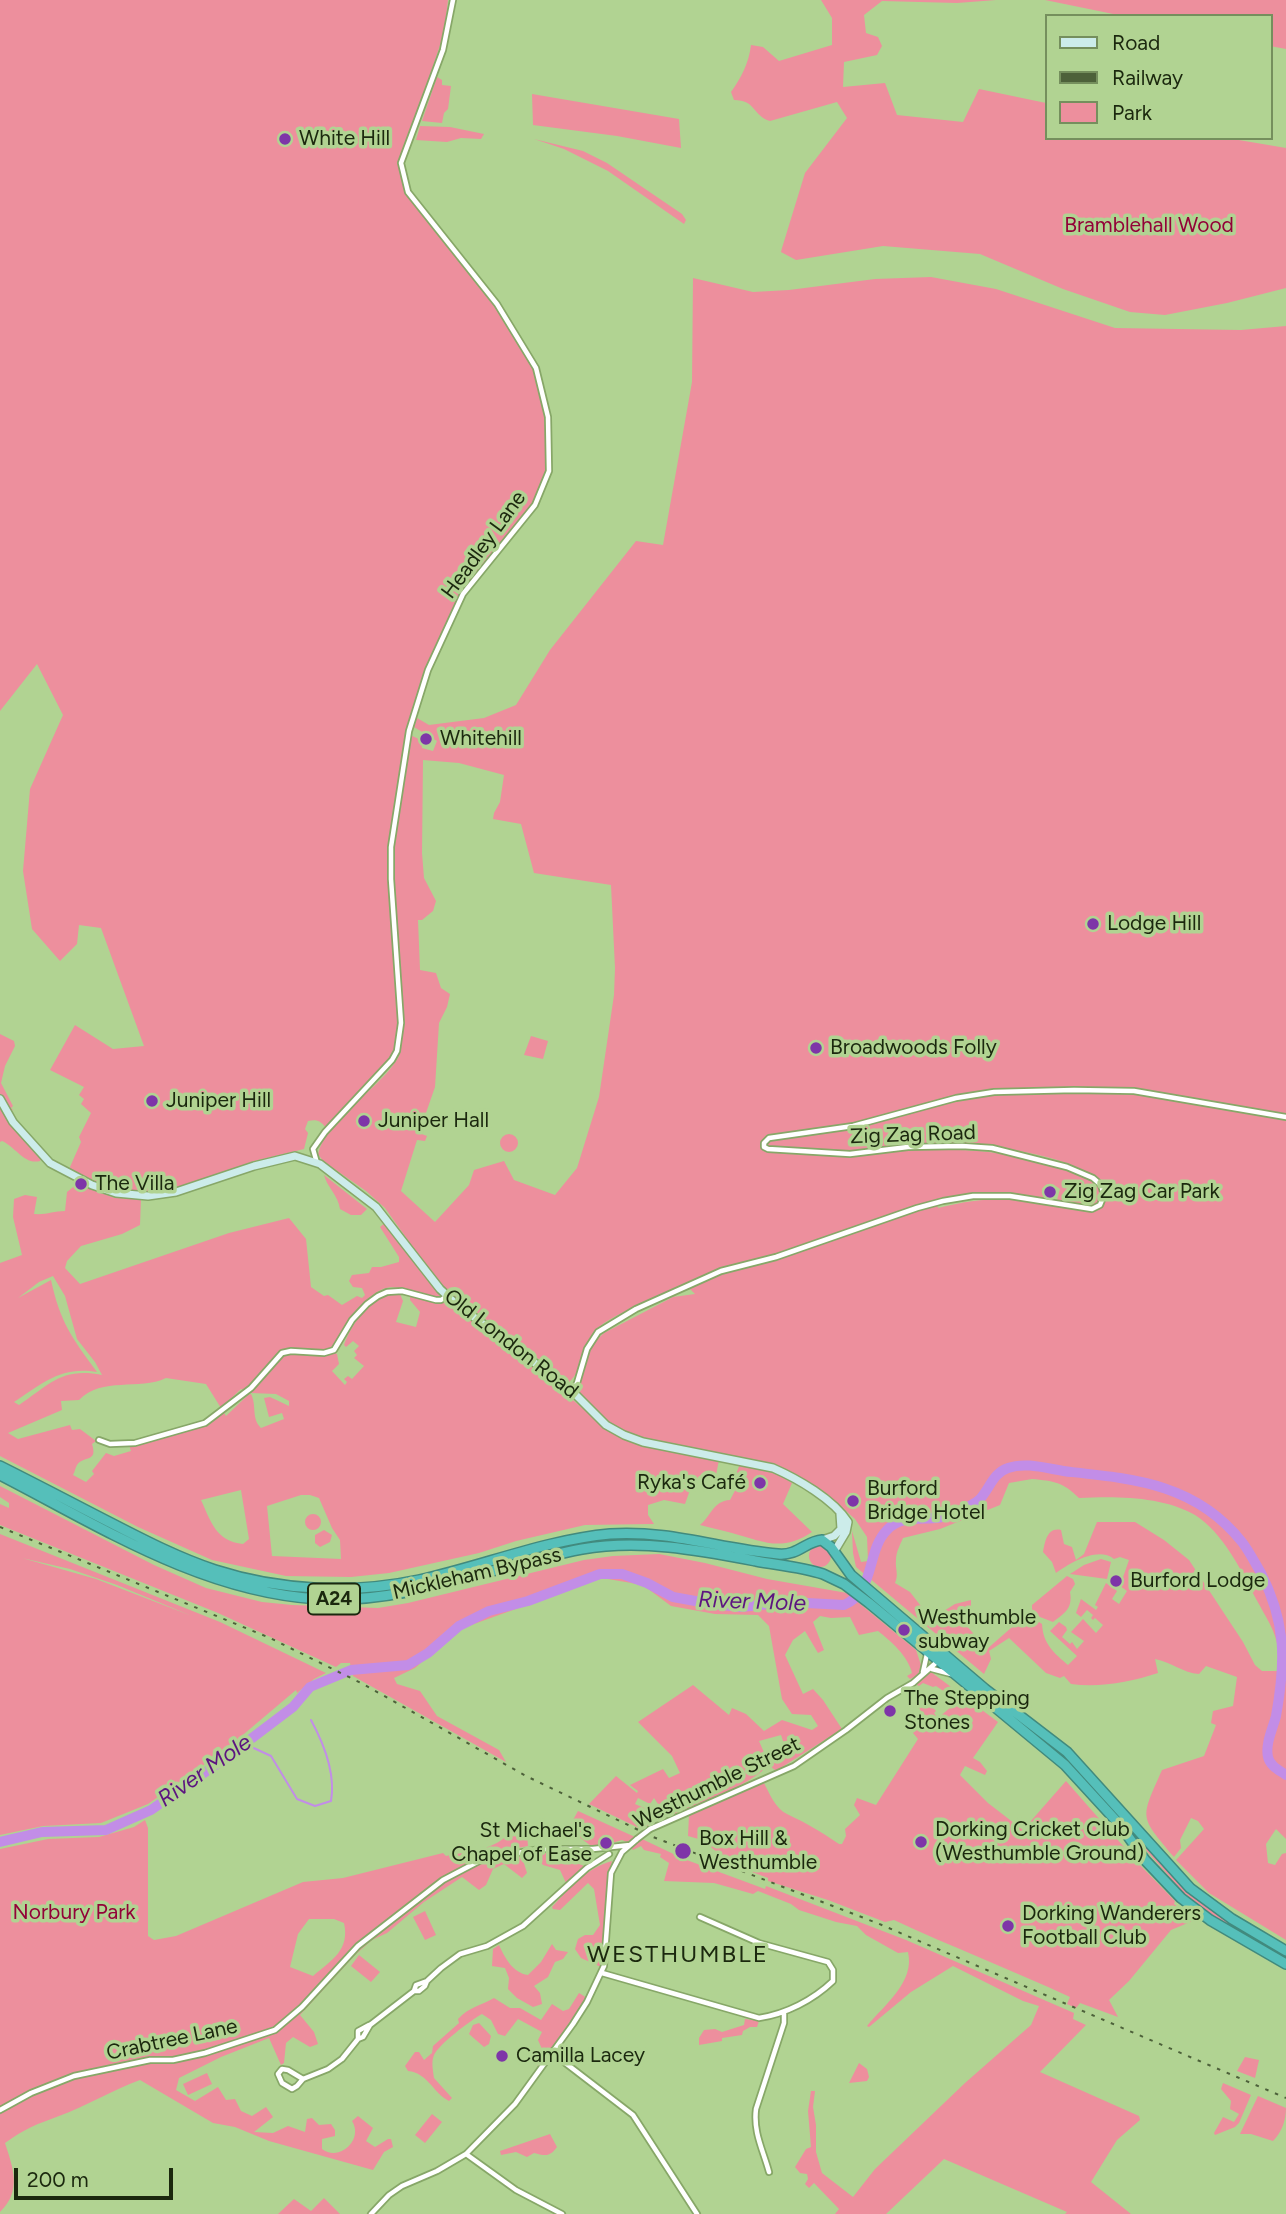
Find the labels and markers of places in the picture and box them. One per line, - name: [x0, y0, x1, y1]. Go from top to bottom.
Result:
- place label: White Hill: [299, 126, 390, 152]
- marker: White Hill: [277, 131, 293, 147]
- place label: Whitehill: [440, 726, 522, 752]
- marker: Whitehill: [418, 731, 434, 747]
- place label: Lodge Hill: [1107, 911, 1201, 937]
- marker: Lodge Hill: [1085, 916, 1101, 932]
- place label: Broadwoods Folly: [830, 1035, 997, 1061]
- marker: Broadwoods Folly: [808, 1040, 824, 1056]
- place label: Juniper Hill: [166, 1088, 271, 1114]
- marker: Juniper Hill: [144, 1093, 160, 1109]
- place label: Juniper Hall: [378, 1108, 489, 1134]
- marker: Juniper Hall: [356, 1113, 372, 1129]
- place label: The Villa: [95, 1171, 174, 1197]
- marker: The Villa: [73, 1176, 89, 1192]
- place label: Zig Zag Car Park: [1064, 1179, 1220, 1205]
- marker: Zig Zag Car Park: [1042, 1184, 1058, 1200]
- place label: Ryka's Café: [637, 1470, 746, 1496]
- marker: Ryka's Café: [752, 1475, 768, 1491]
- place label: Burford Bridge Hotel: [867, 1476, 985, 1526]
- marker: Burford Bridge Hotel: [845, 1493, 861, 1509]
- place label: Burford Lodge: [1130, 1568, 1265, 1594]
- marker: Burford Lodge: [1108, 1573, 1124, 1589]
- place label: Westhumble subway: [918, 1605, 1036, 1655]
- marker: Westhumble subway: [896, 1622, 912, 1638]
- place label: The Stepping Stones: [904, 1686, 1030, 1736]
- marker: The Stepping Stones: [882, 1703, 898, 1719]
- place label: Dorking Cricket Club (Westhumble Ground): [935, 1817, 1144, 1867]
- place label: St Michael's Chapel of Ease: [451, 1818, 592, 1868]
- place label: Box Hill & Westhumble: [699, 1826, 817, 1876]
- marker: Dorking Cricket Club (Westhumble Ground): [913, 1834, 929, 1850]
- marker: St Michael's Chapel of Ease: [598, 1835, 614, 1851]
- marker: Box Hill & Westhumble: [673, 1841, 693, 1861]
- place label: Dorking Wanderers Football Club: [1022, 1901, 1201, 1951]
- marker: Dorking Wanderers Football Club: [1000, 1918, 1016, 1934]
- place label: Camilla Lacey: [516, 2043, 645, 2069]
- marker: Camilla Lacey: [494, 2048, 510, 2064]

